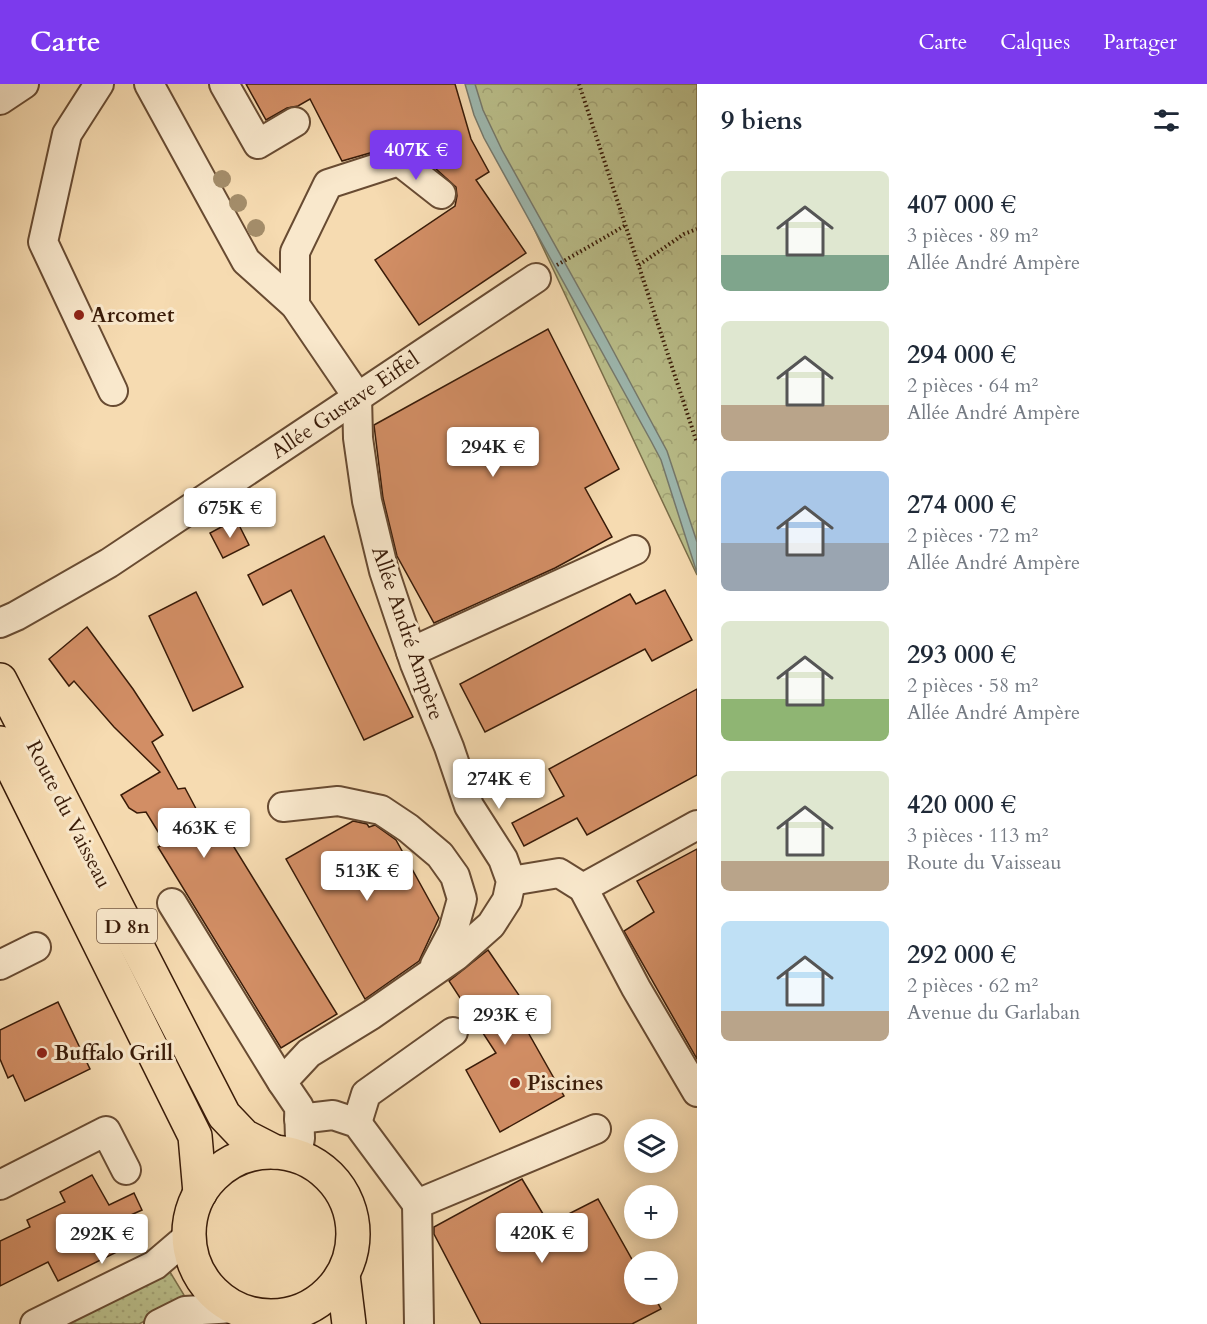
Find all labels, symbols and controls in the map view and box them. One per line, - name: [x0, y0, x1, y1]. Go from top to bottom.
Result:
- text: Carte: [30, 23, 101, 61]
- text: Carte: [918, 28, 967, 57]
- text: Calques: [1000, 28, 1070, 57]
- text: Partager: [1103, 28, 1177, 57]
- text: 9 biens: [721, 103, 802, 138]
- icon: filters: [1150, 104, 1183, 137]
- pin: 407K €: [367, 130, 465, 181]
- text: 407K €: [384, 136, 448, 163]
- text: 407 000 €: [907, 187, 1016, 222]
- icon: home: [769, 195, 841, 267]
- text: 3 pièces · 89 m²: [907, 222, 1038, 249]
- text: Allée André Ampère: [907, 249, 1080, 276]
- place label: Arcomet: [91, 301, 175, 330]
- marker: Arcomet: [72, 308, 86, 322]
- text: 294 000 €: [907, 337, 1016, 372]
- street label: Allée Gustave Eiffel: [265, 345, 425, 466]
- icon: home: [769, 345, 841, 417]
- text: 2 pièces · 64 m²: [907, 372, 1038, 399]
- text: Allée André Ampère: [907, 399, 1080, 426]
- pin: 294K €: [444, 427, 542, 478]
- text: 294K €: [461, 433, 525, 460]
- text: 274 000 €: [907, 487, 1016, 522]
- pin: 675K €: [181, 488, 279, 539]
- text: 675K €: [198, 494, 262, 521]
- icon: home: [769, 495, 841, 567]
- text: 2 pièces · 72 m²: [907, 522, 1038, 549]
- street label: Allée André Ampère: [364, 542, 451, 724]
- text: Allée André Ampère: [907, 549, 1080, 576]
- text: 293 000 €: [907, 637, 1016, 672]
- icon: home: [769, 645, 841, 717]
- text: 2 pièces · 58 m²: [907, 672, 1038, 699]
- text: Allée André Ampère: [907, 699, 1080, 726]
- street label: Route du Vaisseau: [19, 735, 118, 893]
- pin: 274K €: [450, 759, 548, 810]
- text: 274K €: [467, 765, 531, 792]
- text: 420 000 €: [907, 787, 1016, 822]
- icon: home: [769, 795, 841, 867]
- pin: 463K €: [155, 808, 253, 859]
- text: 463K €: [172, 814, 236, 841]
- text: 3 pièces · 113 m²: [907, 822, 1048, 849]
- text: Route du Vaisseau: [907, 849, 1061, 876]
- pin: 513K €: [318, 851, 416, 902]
- text: 513K €: [335, 857, 399, 884]
- road number: D 8n: [97, 909, 157, 943]
- text: 292 000 €: [907, 937, 1016, 972]
- icon: home: [769, 945, 841, 1017]
- text: 2 pièces · 62 m²: [907, 972, 1038, 999]
- pin: 293K €: [456, 995, 554, 1046]
- text: Avenue du Garlaban: [907, 999, 1080, 1026]
- text: 293K €: [473, 1001, 537, 1028]
- place label: Buffalo Grill: [54, 1039, 173, 1068]
- marker: Buffalo Grill: [35, 1046, 49, 1060]
- place label: Piscines: [527, 1069, 603, 1098]
- marker: Piscines: [508, 1076, 522, 1090]
- map controls: [624, 1119, 678, 1305]
- button: layers: [624, 1119, 678, 1173]
- button: +: [624, 1185, 678, 1239]
- pin: 420K €: [493, 1213, 591, 1264]
- pin: 292K €: [53, 1214, 151, 1265]
- text: 420K €: [510, 1219, 574, 1246]
- text: 292K €: [70, 1220, 134, 1247]
- button: −: [624, 1251, 678, 1305]

